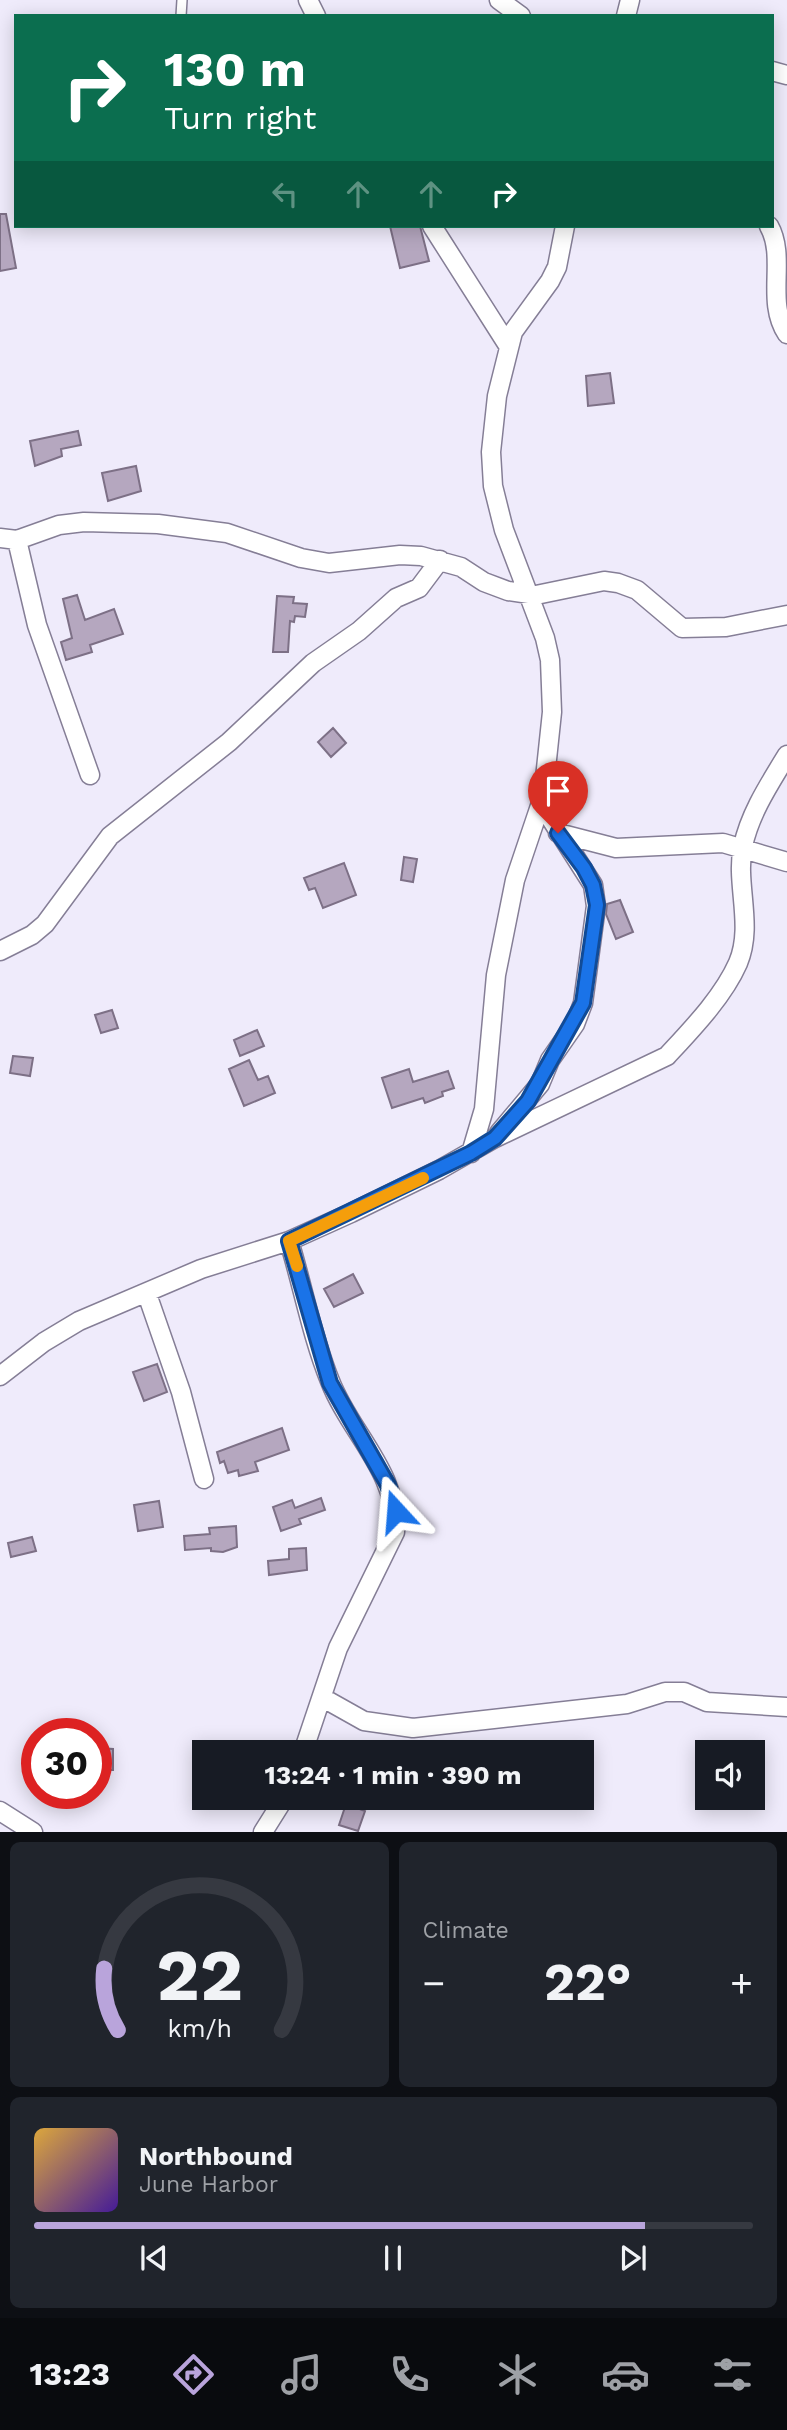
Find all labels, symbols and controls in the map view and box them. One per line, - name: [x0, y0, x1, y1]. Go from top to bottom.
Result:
- text: 130 m: [164, 40, 306, 98]
- icon: right: [49, 42, 140, 133]
- text: Turn right: [164, 99, 316, 137]
- icon: left: [266, 175, 304, 213]
- icon: ahead: [339, 175, 377, 213]
- icon: ahead: [412, 175, 450, 213]
- icon: right: [485, 175, 523, 213]
- pin: [528, 761, 588, 833]
- icon: arrive: [539, 772, 577, 810]
- position arrow: [359, 1474, 433, 1548]
- speed limit sign: 30: [21, 1718, 112, 1809]
- map controls: [695, 1740, 765, 1810]
- button: sound: [695, 1740, 765, 1810]
- text: 13:24 · 1 min · 390 m: [264, 1760, 522, 1790]
- text: Climate: [423, 1917, 509, 1944]
- text: 22: [156, 1933, 243, 2019]
- text: 22°: [544, 1952, 632, 2013]
- text: −: [423, 1961, 445, 2005]
- text: +: [730, 1961, 753, 2005]
- text: km/h: [167, 2014, 231, 2043]
- text: Northbound: [139, 2141, 293, 2171]
- text: June Harbor: [139, 2171, 278, 2198]
- icon: previous: [135, 2239, 173, 2277]
- icon: pause: [374, 2239, 412, 2277]
- icon: next: [614, 2239, 652, 2277]
- icon: directions: [169, 2350, 218, 2399]
- icon: music: [277, 2350, 326, 2399]
- icon: phone: [385, 2350, 434, 2399]
- icon: climate: [493, 2350, 542, 2399]
- icon: car: [601, 2350, 650, 2399]
- icon: filters: [708, 2350, 757, 2399]
- text: 13:23: [29, 2355, 110, 2393]

